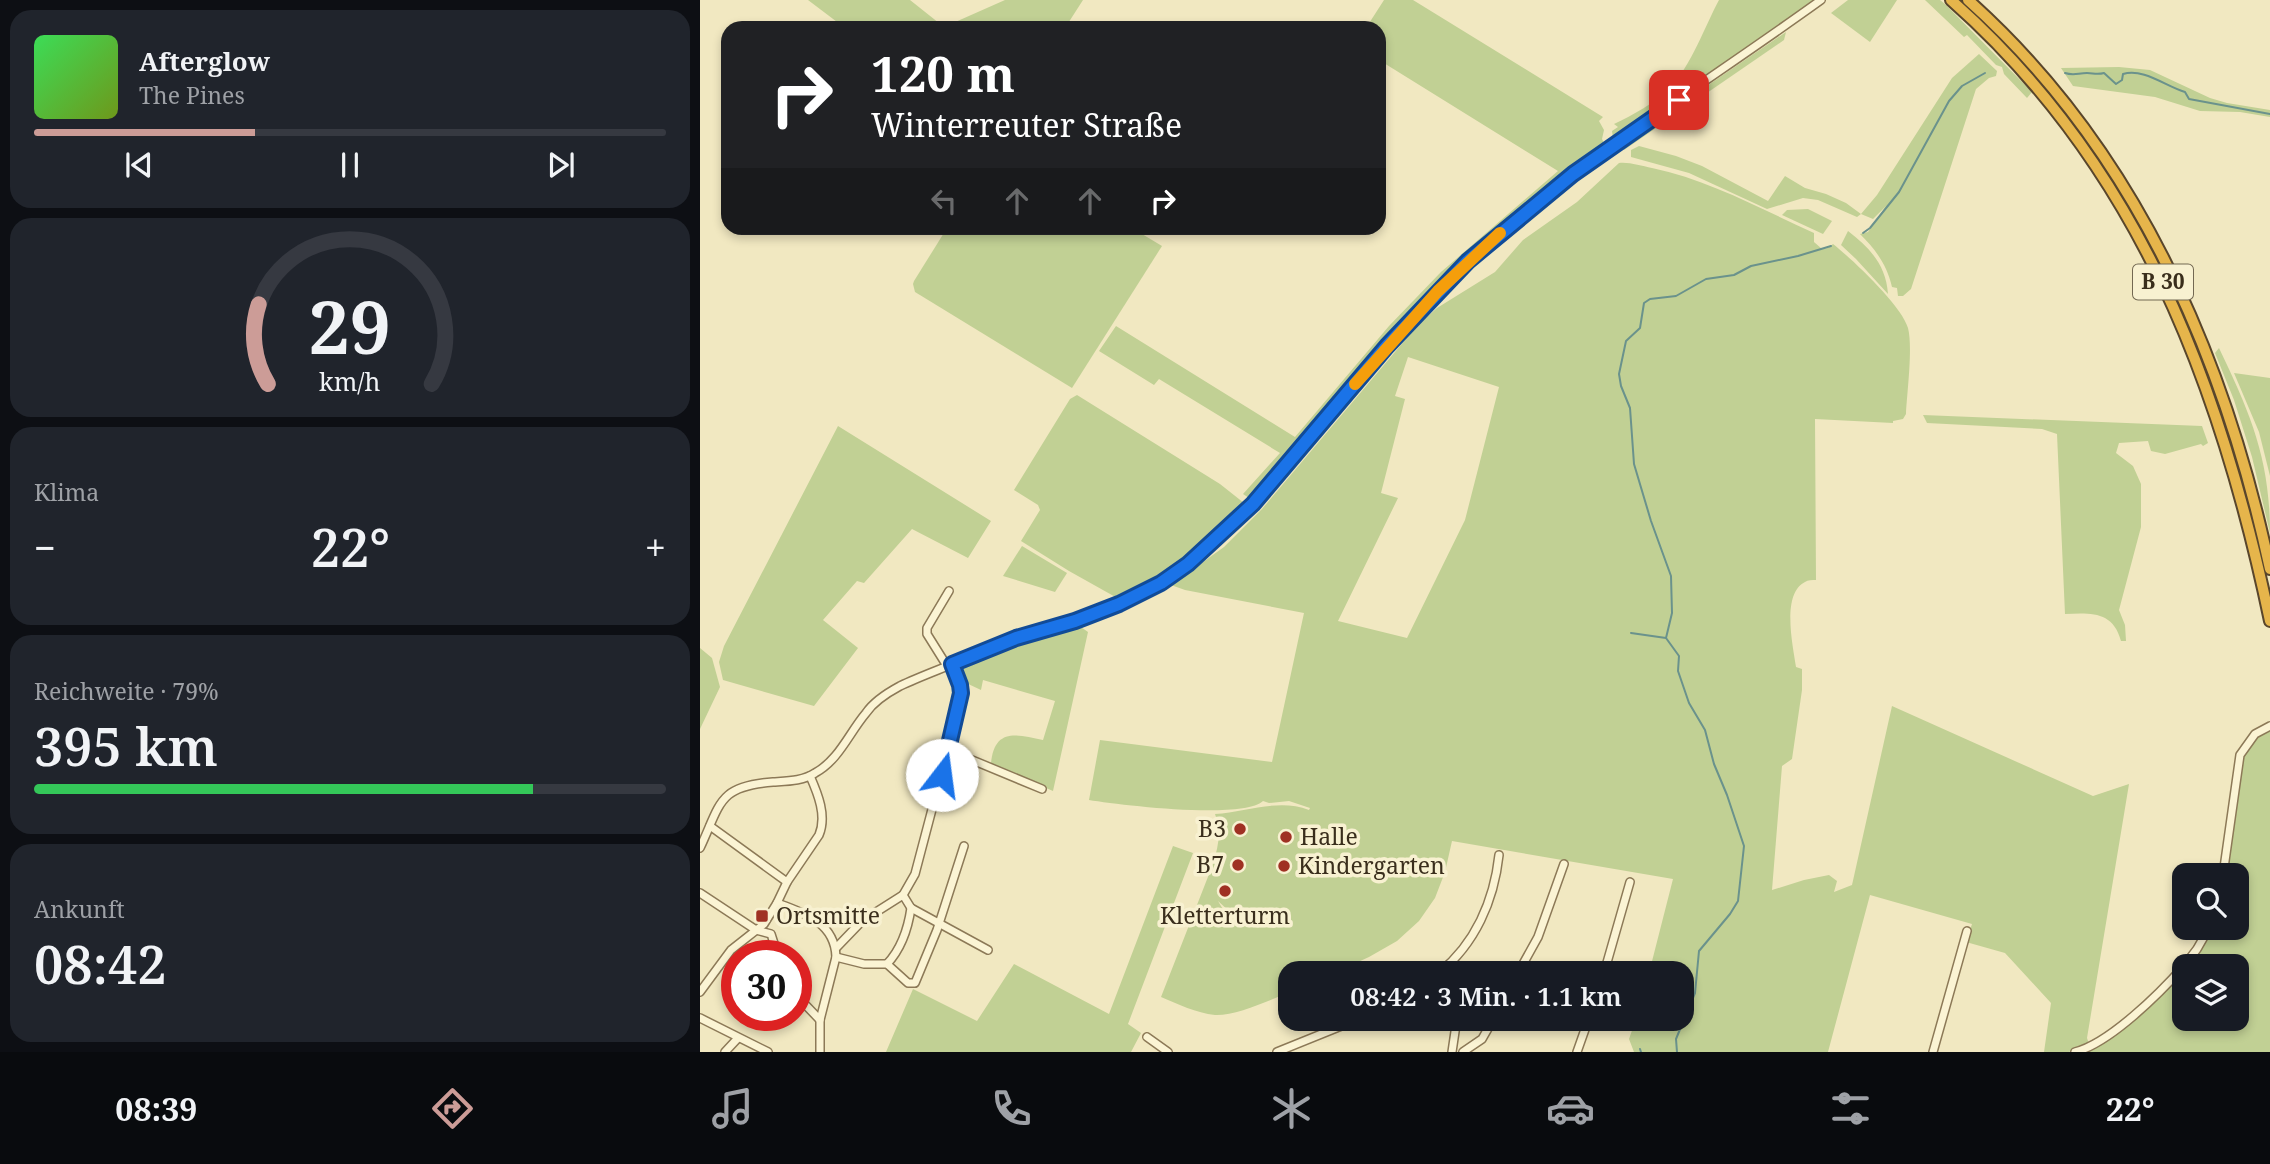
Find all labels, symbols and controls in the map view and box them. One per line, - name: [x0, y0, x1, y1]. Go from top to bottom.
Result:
- text: 120 m: [871, 40, 1015, 106]
- text: Afterglow: [139, 43, 270, 79]
- icon: right: [756, 49, 847, 140]
- pin: [1649, 70, 1709, 130]
- text: The Pines: [139, 79, 245, 111]
- icon: arrive: [1660, 81, 1698, 119]
- text: Winterreuter Straße: [871, 103, 1182, 146]
- icon: previous: [120, 146, 158, 184]
- icon: pause: [331, 146, 369, 184]
- icon: next: [542, 146, 580, 184]
- icon: left: [925, 182, 963, 220]
- icon: ahead: [998, 182, 1036, 220]
- icon: ahead: [1071, 182, 1109, 220]
- icon: right: [1144, 182, 1182, 220]
- road number: B 30: [2133, 264, 2193, 300]
- text: 29: [309, 276, 391, 375]
- text: km/h: [319, 363, 381, 397]
- text: Klima: [34, 476, 99, 508]
- text: 22°: [311, 511, 390, 582]
- text: −: [34, 521, 56, 573]
- text: +: [645, 521, 666, 573]
- text: Reichweite · 79%: [34, 675, 219, 707]
- text: 395 km: [34, 710, 218, 781]
- position arrow: [905, 738, 979, 812]
- place label: B3: [1198, 812, 1226, 844]
- place label: Halle: [1300, 820, 1358, 852]
- marker: B3: [1232, 821, 1248, 837]
- marker: Halle: [1278, 829, 1294, 845]
- place label: B7: [1196, 848, 1224, 880]
- place label: Kindergarten: [1298, 849, 1445, 881]
- marker: B7: [1230, 857, 1246, 873]
- marker: Kindergarten: [1276, 858, 1292, 874]
- map controls: [2172, 863, 2249, 1031]
- button: search: [2172, 863, 2249, 940]
- marker: Kletterturm: [1217, 883, 1233, 899]
- text: Ankunft: [34, 893, 125, 925]
- place label: Ortsmitte: [776, 899, 880, 931]
- place label: Kletterturm: [1160, 899, 1290, 931]
- marker: Ortsmitte: [754, 908, 770, 924]
- text: 08:42: [34, 928, 167, 999]
- speed limit sign: 30: [721, 940, 812, 1031]
- button: layers: [2172, 954, 2249, 1031]
- text: 08:42 · 3 Min. · 1.1 km: [1350, 978, 1622, 1014]
- icon: directions: [428, 1084, 477, 1133]
- icon: music: [708, 1084, 757, 1133]
- icon: phone: [987, 1084, 1036, 1133]
- icon: climate: [1267, 1084, 1316, 1133]
- icon: car: [1546, 1084, 1595, 1133]
- icon: filters: [1826, 1084, 1875, 1133]
- text: 08:39: [115, 1087, 197, 1130]
- text: 22°: [2106, 1087, 2155, 1130]

